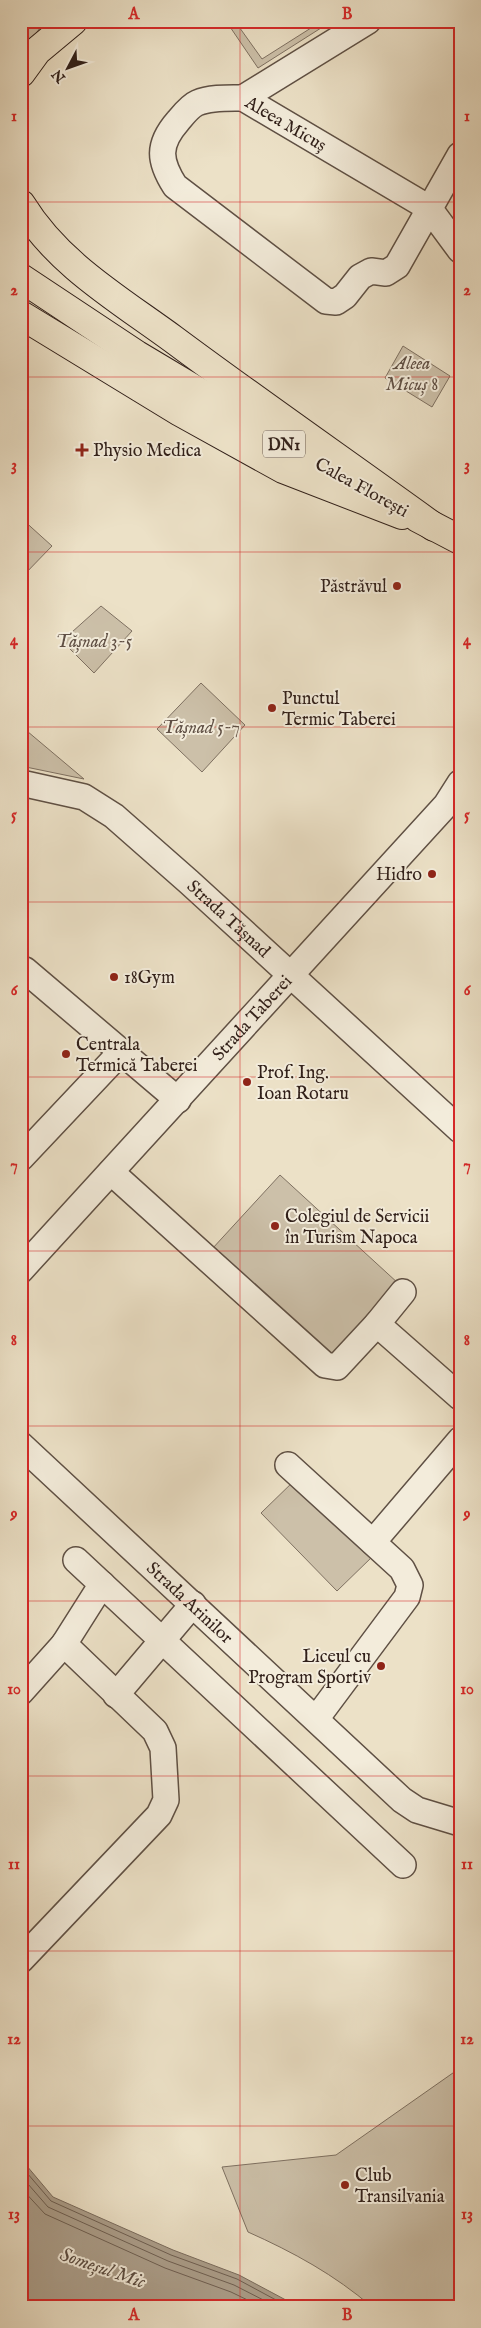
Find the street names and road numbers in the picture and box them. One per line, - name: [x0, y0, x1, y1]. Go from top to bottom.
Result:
- street label: Aleea Micuș: [240, 91, 330, 158]
- road number: DN1: [263, 430, 305, 458]
- street label: Calea Florești: [310, 453, 412, 524]
- street label: Strada Tășnad: [181, 876, 275, 964]
- street label: Strada Taberei: [208, 971, 298, 1066]
- street label: Strada Arinilor: [141, 1558, 237, 1650]

